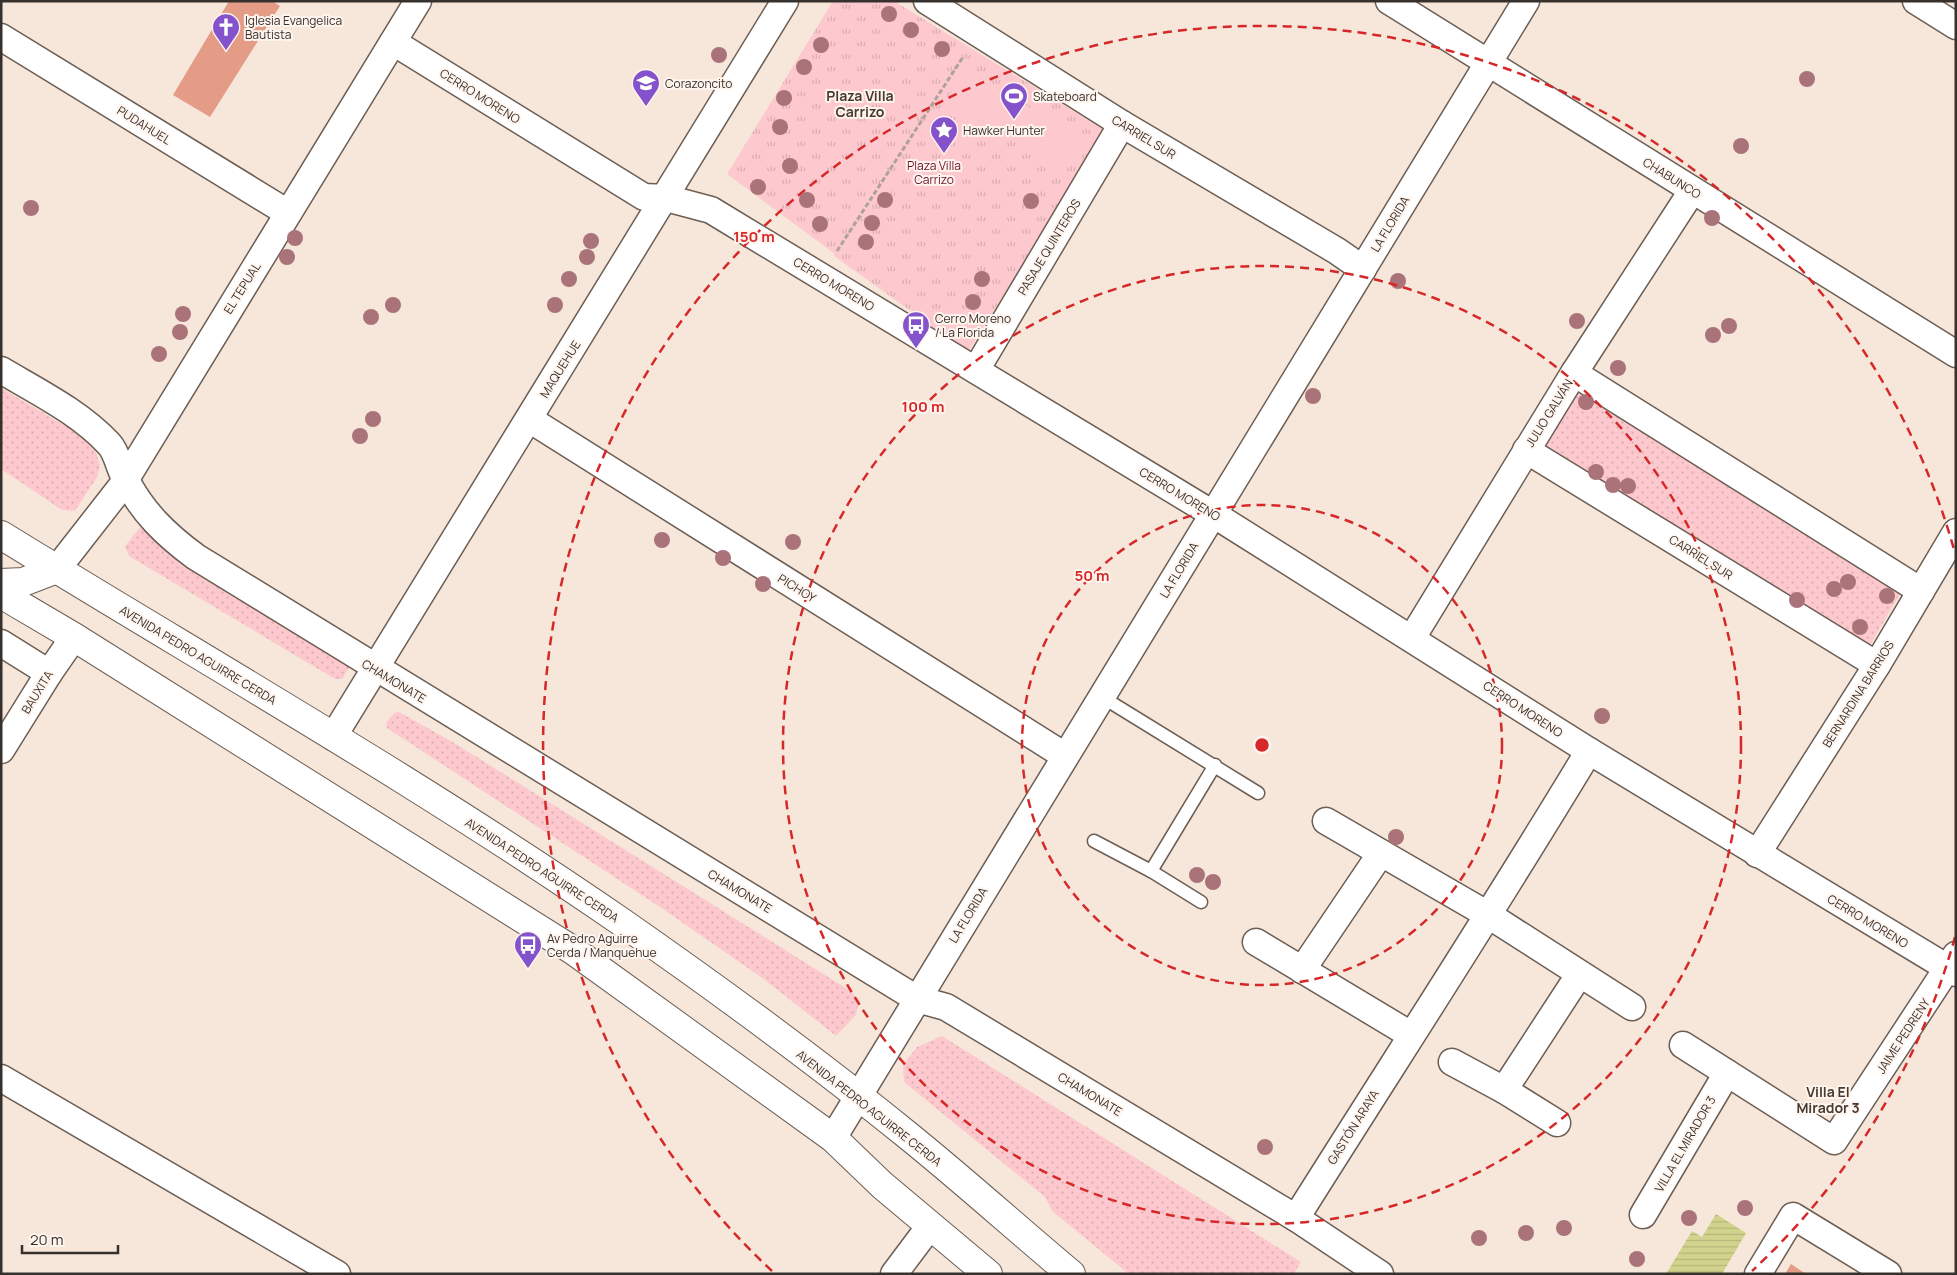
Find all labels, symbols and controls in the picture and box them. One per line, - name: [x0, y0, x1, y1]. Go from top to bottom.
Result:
- church icon: Iglesia Evangelica Bautista: [211, 12, 241, 51]
- place label: Iglesia Evangelica Bautista: [245, 12, 342, 43]
- street label: CERRO MORENO: [437, 64, 524, 128]
- school or university icon: Corazoncito: [631, 68, 661, 107]
- place label: Corazoncito: [665, 75, 732, 92]
- sports icon: Skateboard: [999, 81, 1029, 120]
- district label: Plaza Villa Carrizo: [826, 86, 894, 121]
- place label: Skateboard: [1033, 88, 1097, 105]
- street label: PUDAHUEL: [114, 102, 174, 148]
- street label: CARRIEL SUR: [1109, 111, 1180, 163]
- place icon: Hawker Hunter: [929, 115, 959, 154]
- place label: Hawker Hunter: [963, 122, 1045, 139]
- street label: CHABUNCO: [1640, 153, 1705, 203]
- park label: Plaza Villa Carrizo: [907, 157, 961, 188]
- street label: LA FLORIDA: [1367, 192, 1414, 255]
- street label: PASAJE QUINTEROS: [1013, 196, 1085, 298]
- text: 150 m: [733, 226, 775, 247]
- street label: CERRO MORENO: [790, 253, 878, 315]
- street label: EL TEPUAL: [219, 259, 265, 317]
- bus stop icon: Cerro Moreno / La Florida: [901, 310, 931, 349]
- place label: Cerro Moreno / La Florida: [935, 310, 1011, 341]
- street label: MAQUEHUE: [536, 337, 584, 401]
- street label: JULIO GALVÁN: [1521, 376, 1577, 450]
- text: 100 m: [902, 396, 944, 417]
- street label: CERRO MORENO: [1136, 463, 1224, 525]
- street label: CARRIEL SUR: [1666, 531, 1736, 584]
- street label: LA FLORIDA: [1156, 538, 1203, 601]
- text: 50 m: [1074, 565, 1110, 586]
- street label: PICHOY: [775, 570, 820, 606]
- street label: AVENIDA PEDRO AGUIRRE CERDA: [116, 601, 280, 709]
- street label: BERNARDINA BARRIOS: [1818, 637, 1898, 751]
- street label: CHAMONATE: [359, 655, 429, 707]
- street label: BAUXITA: [17, 667, 57, 717]
- street label: CERRO MORENO: [1480, 677, 1566, 741]
- centre of rings: [1253, 736, 1271, 754]
- street label: AVENIDA PEDRO AGUIRRE CERDA: [462, 814, 623, 926]
- street label: CHAMONATE: [705, 865, 775, 917]
- street label: LA FLORIDA: [945, 883, 992, 946]
- street label: CERRO MORENO: [1824, 890, 1912, 952]
- bus stop icon: Av Pedro Aguirre Cerda / Manquehue: [513, 930, 543, 969]
- place label: Av Pedro Aguirre Cerda / Manquehue: [547, 930, 656, 961]
- street label: JAIME PEDRENY: [1872, 995, 1934, 1077]
- street label: AVENIDA PEDRO AGUIRRE CERDA: [793, 1046, 946, 1170]
- street label: CHAMONATE: [1055, 1068, 1125, 1120]
- district label: Villa El Mirador 3: [1796, 1082, 1860, 1117]
- street label: GASTÓN ARAYA: [1323, 1086, 1383, 1168]
- street label: VILLA EL MIRADOR 3: [1651, 1093, 1719, 1195]
- scale bar: [22, 1222, 119, 1254]
- text: 20 m: [30, 1229, 63, 1250]

